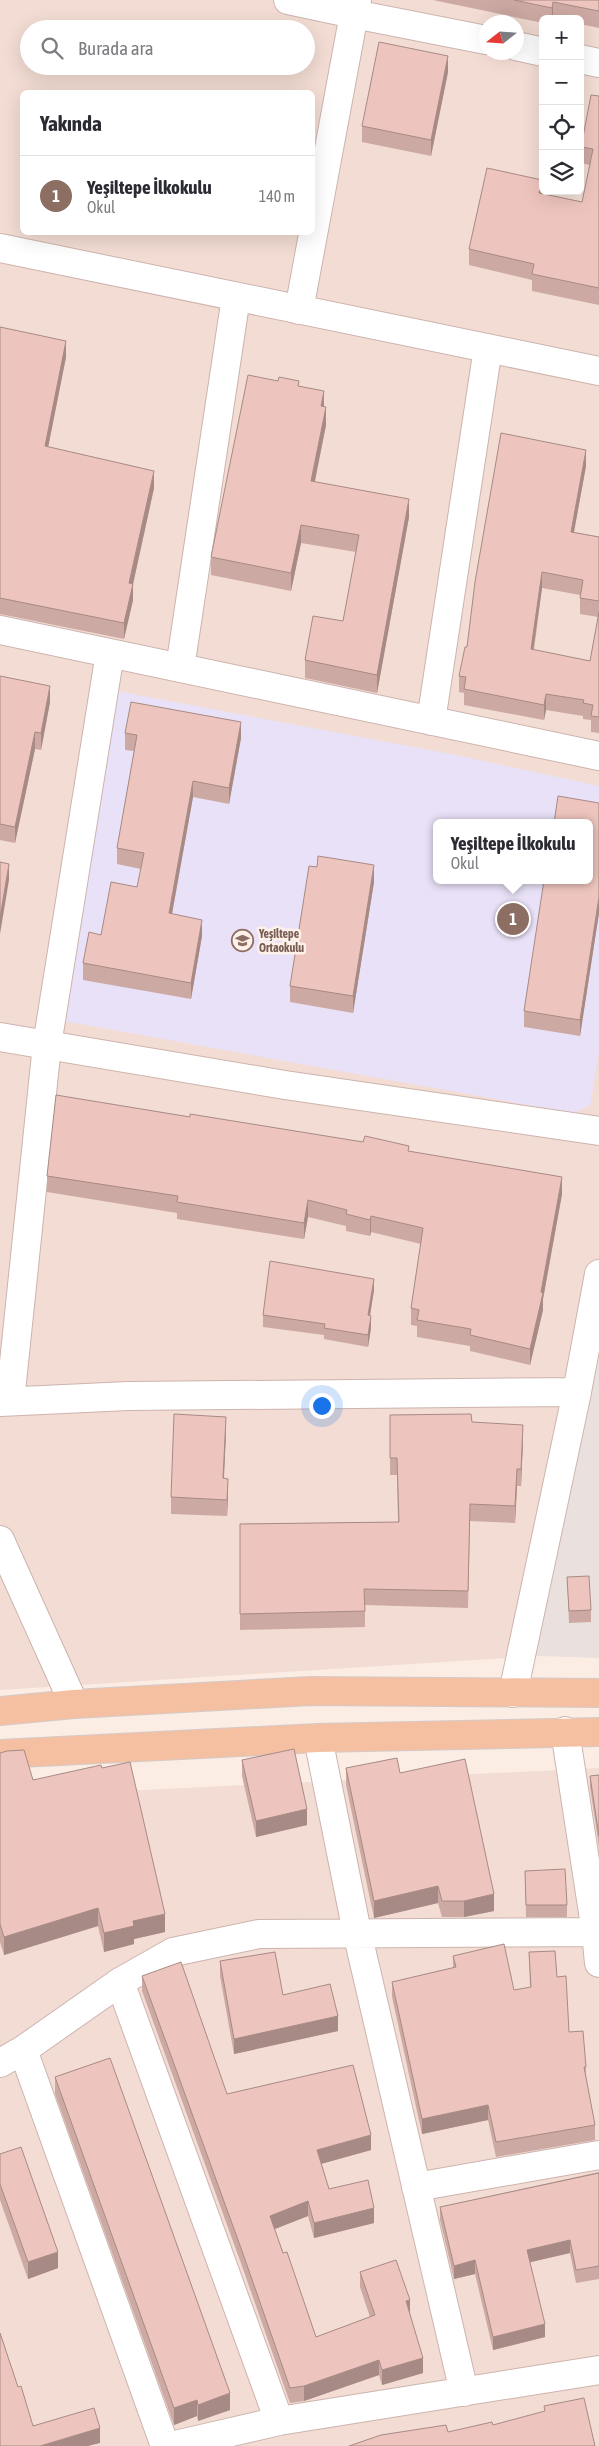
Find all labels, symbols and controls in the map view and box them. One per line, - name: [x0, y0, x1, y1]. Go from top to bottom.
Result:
- north arrow: [479, 15, 524, 60]
- map controls: [539, 15, 584, 195]
- button: +: [539, 15, 584, 60]
- search box: [20, 20, 315, 75]
- icon: search: [38, 34, 66, 62]
- text: Burada ara: [78, 37, 154, 59]
- button: −: [539, 60, 584, 105]
- button: locate: [539, 105, 584, 150]
- text: Yakında: [40, 111, 102, 135]
- button: layers: [539, 150, 584, 195]
- text: Yeşiltepe İlkokulu: [87, 176, 212, 198]
- text: 1: [52, 187, 60, 205]
- text: 140 m: [259, 187, 295, 205]
- text: Okul: [87, 198, 115, 216]
- popup: [433, 819, 593, 884]
- text: Yeşiltepe İlkokulu: [451, 832, 575, 854]
- text: Okul: [451, 854, 479, 872]
- pin: 1: [497, 900, 529, 938]
- place label: Yeşiltepe Ortaokulu: [258, 927, 304, 955]
- school or university icon: Yeşiltepe Ortaokulu: [231, 929, 255, 953]
- your location: [309, 1393, 335, 1419]

